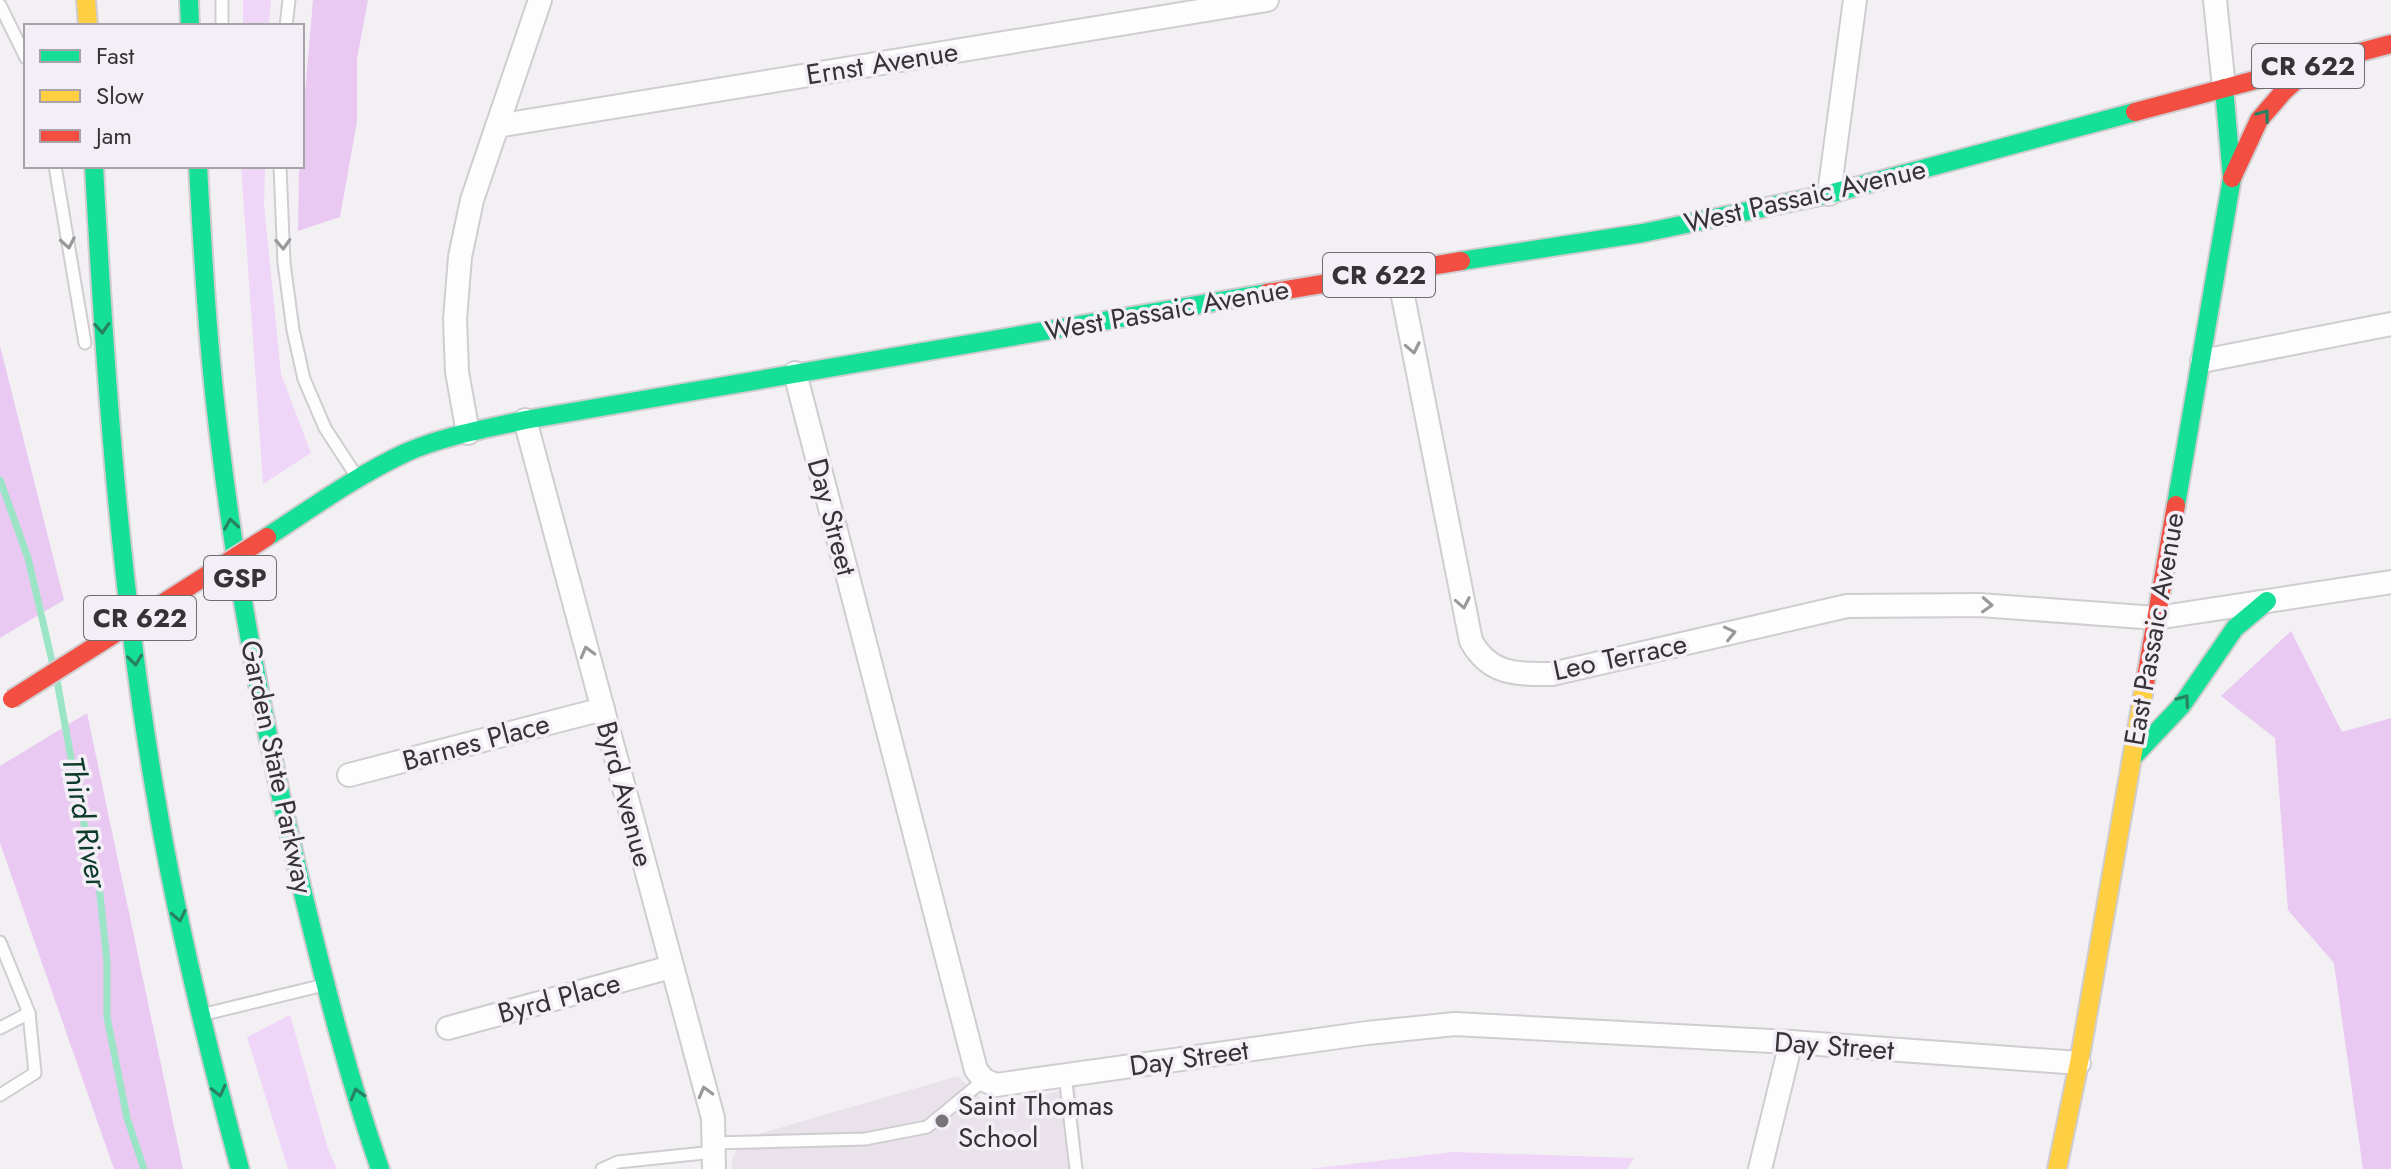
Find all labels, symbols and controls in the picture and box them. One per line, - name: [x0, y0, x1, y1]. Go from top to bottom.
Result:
- legend: [24, 24, 304, 168]
- street label: Ernst Avenue: [803, 31, 961, 95]
- text: Fast: [96, 38, 134, 73]
- road number: CR 622: [2252, 44, 2364, 88]
- text: Slow: [96, 78, 144, 113]
- one-way arrow: [2255, 109, 2269, 124]
- text: Jam: [93, 118, 132, 153]
- street label: West Passaic Avenue: [1680, 148, 1930, 244]
- one-way arrow: [59, 236, 76, 250]
- one-way arrow: [274, 238, 291, 251]
- road number: CR 622: [1323, 253, 1435, 297]
- street label: West Passaic Avenue: [1042, 268, 1292, 352]
- one-way arrow: [93, 322, 110, 335]
- one-way arrow: [1404, 341, 1421, 354]
- street label: Day Street: [797, 454, 867, 580]
- street label: East Passaic Avenue: [2113, 509, 2195, 749]
- one-way arrow: [223, 517, 240, 531]
- road number: GSP: [204, 556, 276, 600]
- road number: CR 622: [84, 596, 196, 640]
- one-way arrow: [1454, 596, 1471, 609]
- one-way arrow: [1981, 597, 1994, 614]
- street label: Leo Terrace: [1549, 623, 1691, 691]
- one-way arrow: [1722, 625, 1736, 642]
- street label: Garden State Parkway: [230, 636, 324, 898]
- one-way arrow: [580, 645, 597, 659]
- one-way arrow: [126, 654, 143, 667]
- one-way arrow: [2174, 694, 2189, 709]
- street label: Barnes Place: [398, 703, 554, 781]
- street label: Byrd Avenue: [586, 717, 664, 871]
- water label: Third River: [51, 753, 119, 893]
- one-way arrow: [170, 909, 187, 923]
- street label: Byrd Place: [493, 962, 625, 1034]
- street label: Day Street: [1773, 1021, 1896, 1071]
- street label: Day Street: [1127, 1029, 1251, 1087]
- one-way arrow: [210, 1083, 227, 1097]
- place label: Saint Thomas School: [958, 1085, 1114, 1158]
- one-way arrow: [698, 1086, 715, 1100]
- one-way arrow: [350, 1088, 366, 1102]
- marker: Saint Thomas School: [933, 1112, 951, 1130]

